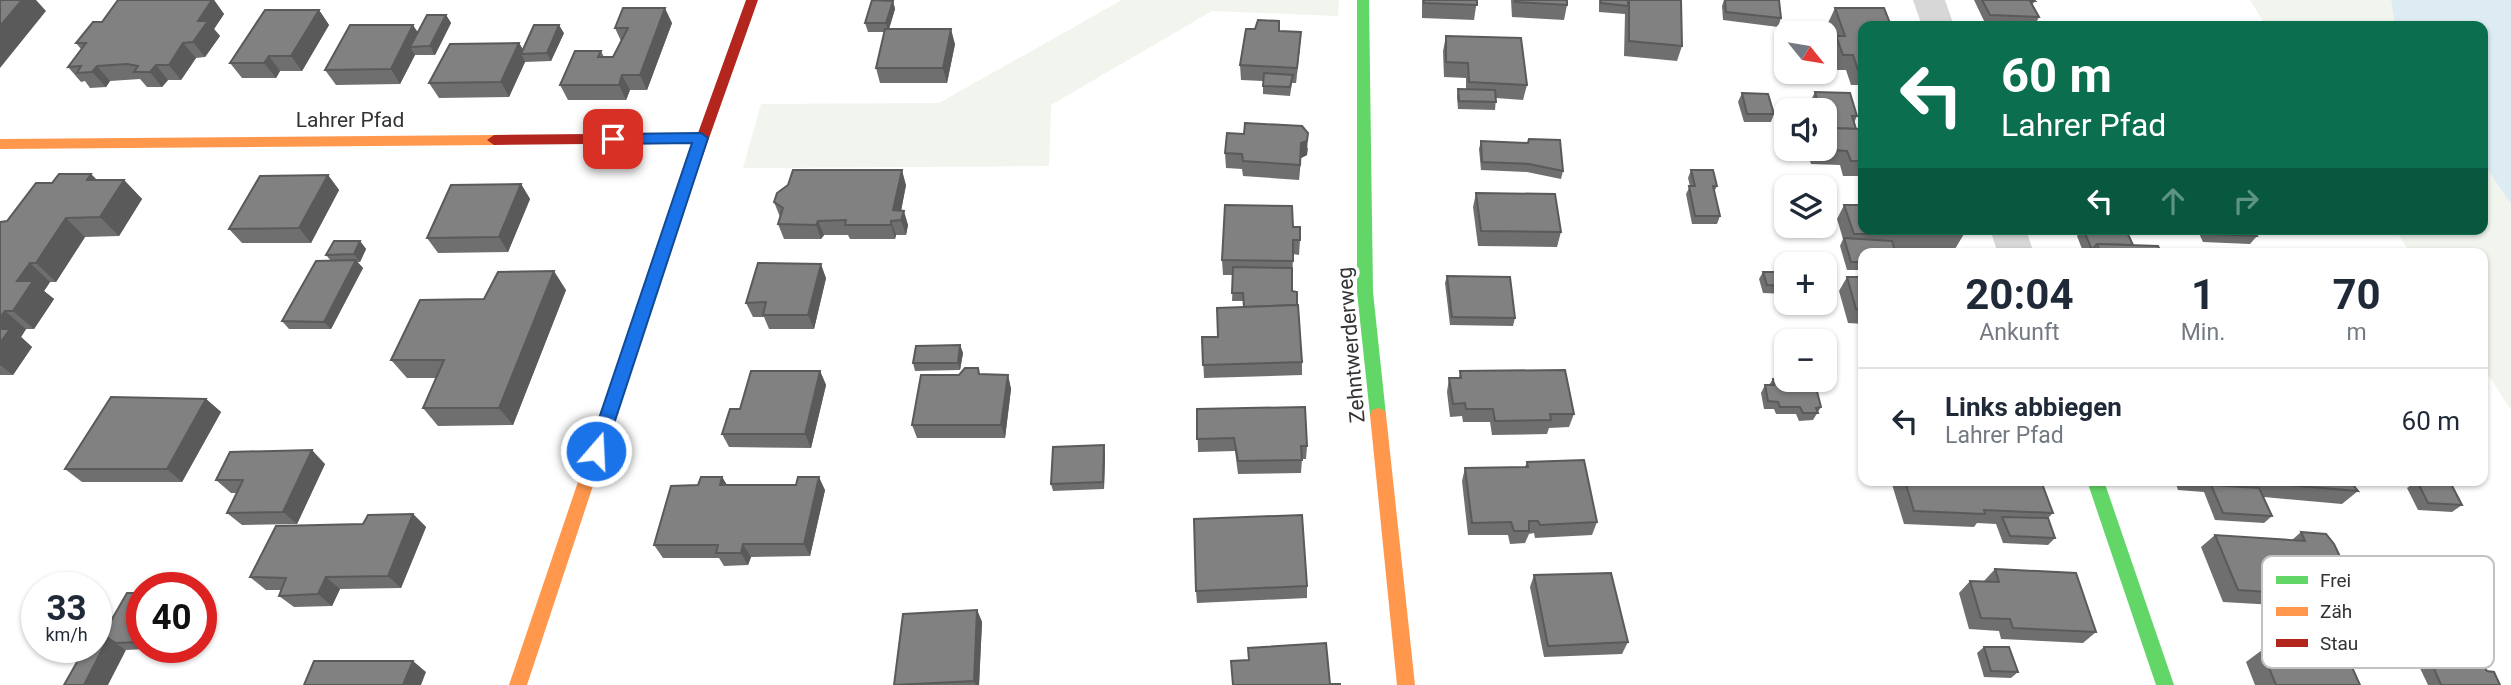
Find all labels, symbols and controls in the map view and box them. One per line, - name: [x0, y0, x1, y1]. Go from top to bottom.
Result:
- north arrow: [1774, 21, 1838, 84]
- map controls: [1774, 21, 1837, 392]
- text: 60 m: [2001, 47, 2112, 104]
- icon: left: [1886, 49, 1977, 140]
- button: sound: [1774, 98, 1837, 161]
- text: Lahrer Pfad: [2001, 106, 2166, 144]
- street label: Lahrer Pfad: [296, 108, 404, 132]
- pin: [583, 109, 643, 169]
- icon: arrive: [594, 120, 632, 158]
- button: layers: [1774, 175, 1837, 238]
- icon: left: [2081, 182, 2119, 220]
- icon: ahead: [2154, 182, 2192, 220]
- icon: right: [2227, 182, 2265, 220]
- button: +: [1774, 252, 1837, 315]
- street label: Zehntwerderweg: [1332, 266, 1370, 424]
- text: 20:04: [1965, 270, 2074, 319]
- text: 1: [2191, 270, 2215, 319]
- text: 70: [2332, 270, 2381, 319]
- text: Ankunft: [1979, 319, 2060, 346]
- text: Min.: [2181, 319, 2225, 346]
- text: m: [2347, 319, 2367, 346]
- button: −: [1774, 329, 1837, 392]
- text: Links abbiegen: [1945, 392, 2122, 422]
- icon: left: [1886, 402, 1924, 440]
- text: 60 m: [2402, 406, 2460, 436]
- position arrow: [559, 414, 633, 488]
- text: Lahrer Pfad: [1945, 422, 2064, 449]
- legend: [2262, 556, 2494, 668]
- text: Frei: [2320, 569, 2351, 592]
- speed limit sign: 40: [126, 572, 217, 663]
- text: 33: [46, 588, 87, 629]
- text: Zäh: [2320, 600, 2352, 623]
- text: km/h: [45, 624, 88, 645]
- text: Stau: [2320, 632, 2358, 655]

